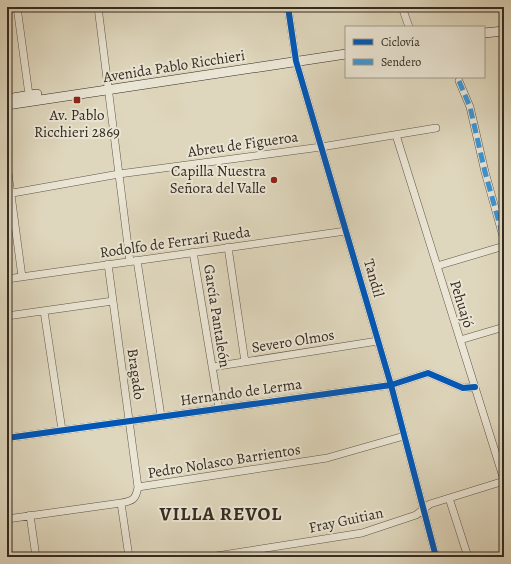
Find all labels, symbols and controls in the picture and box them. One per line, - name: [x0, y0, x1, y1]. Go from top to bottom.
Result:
- legend: [345, 26, 485, 78]
- text: Ciclovía: [381, 34, 420, 50]
- street label: Avenida Pablo Ricchieri: [101, 45, 246, 87]
- text: Sendero: [381, 54, 421, 70]
- marker: Av. Pablo Ricchieri 2869: [72, 95, 82, 105]
- place label: Av. Pablo Ricchieri 2869: [34, 105, 120, 142]
- street label: Abreu de Figueroa: [186, 126, 299, 162]
- place label: Capilla Nuestra Señora del Valle: [170, 161, 266, 198]
- marker: Capilla Nuestra Señora del Valle: [269, 175, 279, 185]
- street label: Rodolfo de Ferrari Rueda: [98, 222, 252, 262]
- street label: Tandil: [359, 257, 389, 300]
- street label: García Pantaleón: [199, 263, 235, 369]
- street label: Pehuajó: [445, 278, 479, 330]
- street label: Severo Olmos: [250, 325, 336, 357]
- street label: Bragado: [123, 347, 149, 401]
- street label: Hernando de Lerma: [179, 374, 303, 410]
- street label: Pedro Nolasco Barrientos: [146, 439, 302, 483]
- district label: VILLA REVOL: [159, 501, 282, 527]
- street label: Fray Guitian: [307, 502, 385, 538]

